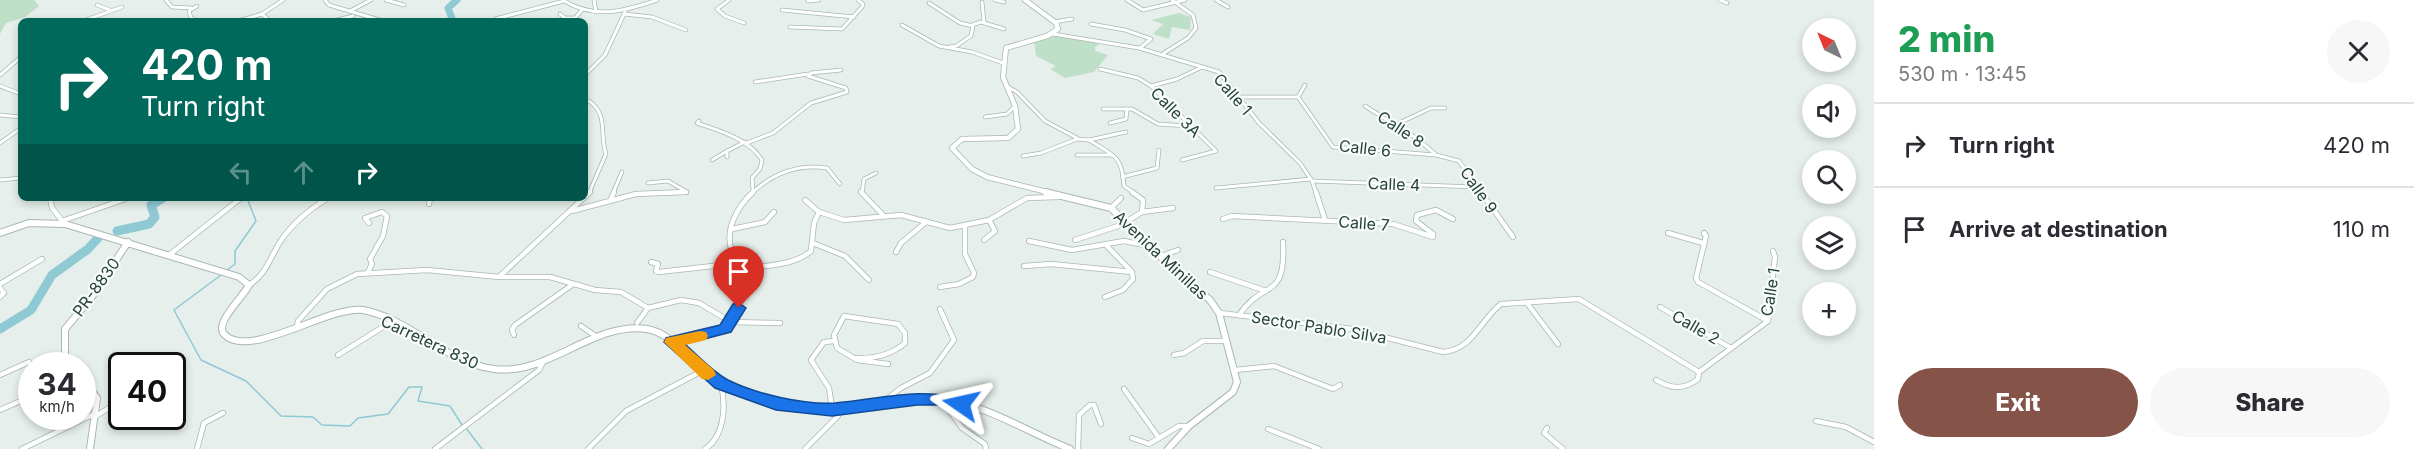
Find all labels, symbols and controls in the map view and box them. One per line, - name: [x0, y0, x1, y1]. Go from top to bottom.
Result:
- text: 2 min: [1898, 17, 1995, 61]
- north arrow: [1802, 18, 1856, 72]
- map controls: [1802, 18, 1856, 336]
- button: close: [2327, 20, 2390, 83]
- text: 420 m: [141, 39, 272, 90]
- icon: right: [42, 42, 120, 120]
- text: 530 m · 13:45: [1898, 62, 2027, 86]
- street label: Calle 1: [1209, 69, 1257, 119]
- street label: Calle 3A: [1147, 83, 1205, 141]
- button: sound: [1802, 84, 1856, 138]
- text: Turn right: [141, 90, 265, 123]
- street label: Calle 8: [1374, 106, 1428, 152]
- icon: right: [1898, 129, 1931, 162]
- text: Turn right: [1949, 132, 2055, 158]
- text: 420 m: [2323, 132, 2390, 158]
- street label: Calle 6: [1338, 135, 1392, 161]
- button: search: [1802, 150, 1856, 204]
- icon: left: [224, 156, 257, 189]
- icon: ahead: [287, 156, 320, 189]
- icon: right: [350, 156, 383, 189]
- street label: Calle 9: [1456, 163, 1502, 217]
- street label: Calle 4: [1367, 173, 1421, 195]
- street label: Avenida Minillas: [1110, 206, 1212, 304]
- street label: Calle 7: [1338, 211, 1390, 235]
- icon: arrive: [1898, 213, 1931, 246]
- button: layers: [1802, 216, 1856, 270]
- text: Arrive at destination: [1949, 216, 2168, 242]
- text: 110 m: [2333, 216, 2390, 242]
- pin: [713, 246, 764, 308]
- street label: PR-8830: [68, 254, 124, 320]
- icon: arrive: [722, 255, 755, 288]
- street label: Calle 1: [1756, 266, 1784, 318]
- button: +: [1802, 282, 1856, 336]
- street label: Calle 2: [1668, 305, 1724, 349]
- street label: Sector Pablo Silva: [1250, 306, 1388, 348]
- street label: Carretera 830: [378, 311, 482, 373]
- speed limit sign: 40: [108, 352, 186, 430]
- text: 34: [37, 366, 77, 402]
- button: Exit: [1898, 368, 2138, 437]
- button: Share: [2150, 368, 2390, 437]
- position arrow: [929, 372, 993, 436]
- text: km/h: [39, 397, 75, 416]

